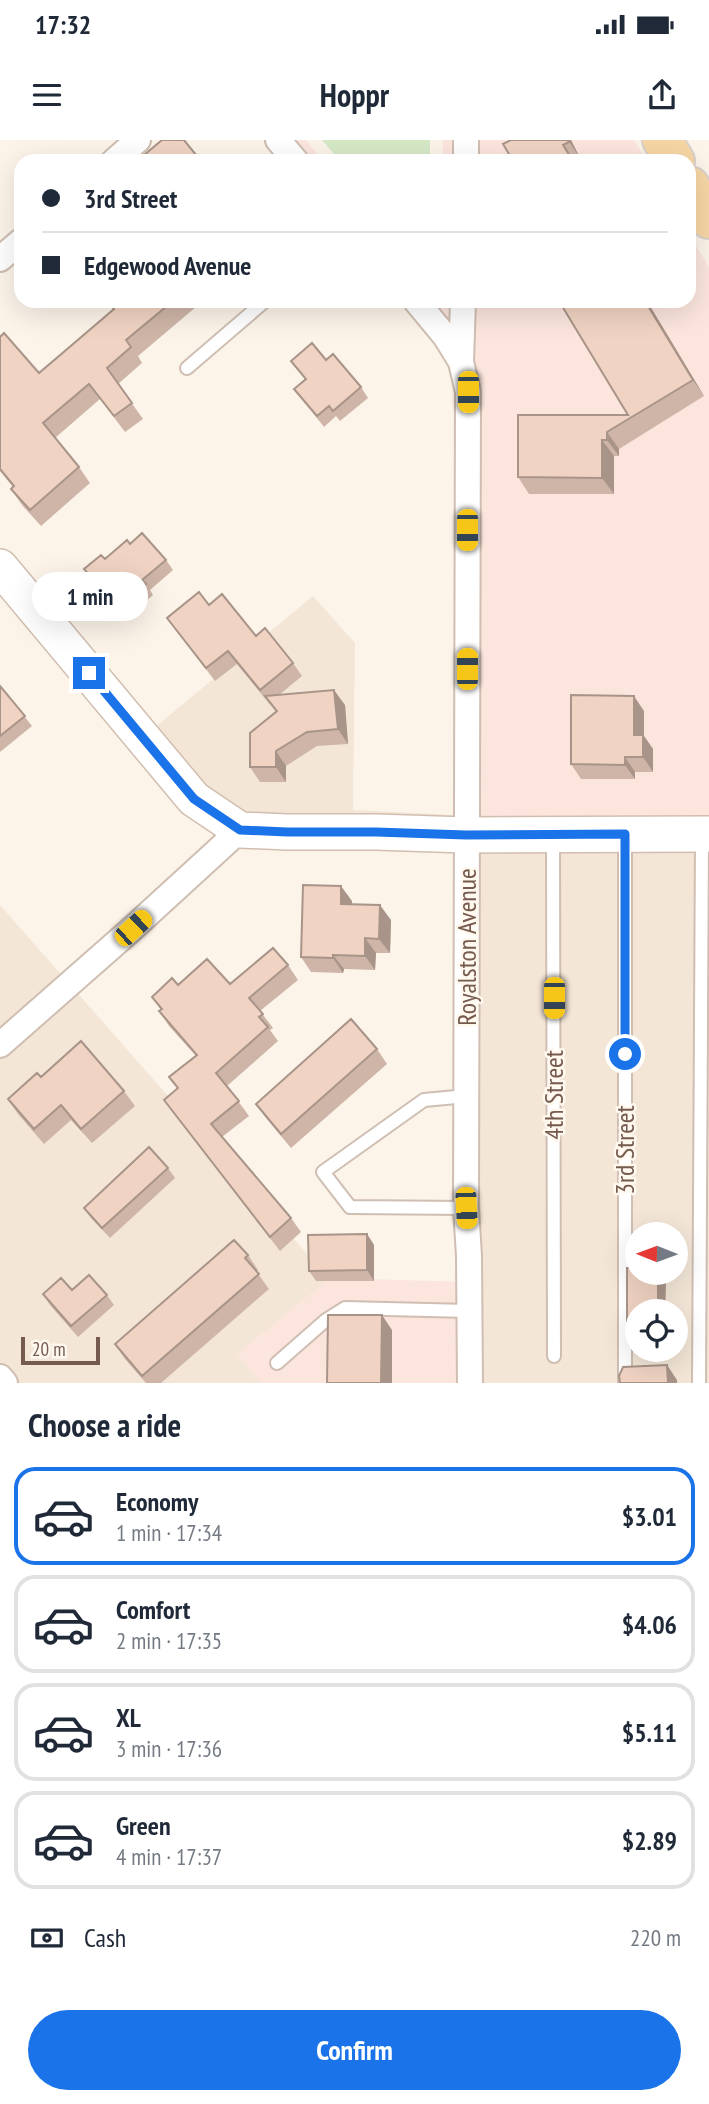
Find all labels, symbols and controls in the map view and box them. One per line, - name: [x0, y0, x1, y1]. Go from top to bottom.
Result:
- text: 17:32: [35, 8, 91, 41]
- text: Hoppr: [320, 74, 389, 116]
- icon: menu: [28, 76, 66, 114]
- icon: share: [643, 76, 681, 114]
- text: 3rd Street: [84, 182, 177, 215]
- text: Edgewood Avenue: [84, 249, 251, 282]
- car: [458, 371, 479, 413]
- car: [457, 509, 478, 551]
- callout: 1 min: [31, 572, 147, 620]
- text: 1 min: [67, 582, 113, 611]
- car: [457, 648, 478, 690]
- route end: [73, 657, 105, 689]
- street label: Royalston Avenue: [450, 868, 483, 1026]
- car: [111, 906, 156, 950]
- car: [544, 977, 565, 1019]
- route start: [609, 1038, 641, 1070]
- street label: 4th Street: [537, 1050, 570, 1140]
- street label: 3rd Street: [608, 1105, 641, 1195]
- car: [455, 1186, 478, 1230]
- north arrow: [625, 1222, 688, 1284]
- map controls: [625, 1222, 688, 1362]
- button: locate: [625, 1299, 688, 1362]
- scale bar: [21, 1334, 100, 1366]
- text: 20 m: [32, 1337, 66, 1361]
- text: Choose a ride: [28, 1404, 181, 1446]
- icon: car: [32, 1485, 95, 1548]
- text: Economy: [116, 1485, 198, 1518]
- text: $3.01: [622, 1500, 677, 1533]
- text: 1 min · 17:34: [116, 1518, 222, 1547]
- icon: car: [32, 1593, 95, 1656]
- text: Comfort: [116, 1593, 190, 1626]
- text: $4.06: [622, 1608, 677, 1641]
- text: 2 min · 17:35: [116, 1626, 222, 1655]
- icon: car: [32, 1701, 95, 1764]
- text: XL: [116, 1701, 141, 1734]
- text: $5.11: [622, 1716, 677, 1749]
- text: 3 min · 17:36: [116, 1734, 222, 1763]
- icon: car: [32, 1809, 95, 1872]
- text: Green: [116, 1809, 171, 1842]
- text: $2.89: [622, 1824, 677, 1857]
- text: 4 min · 17:37: [116, 1842, 222, 1871]
- icon: cash: [28, 1919, 66, 1957]
- text: Cash: [84, 1921, 126, 1954]
- text: 220 m: [630, 1923, 681, 1952]
- button: Confirm: [28, 2010, 681, 2090]

